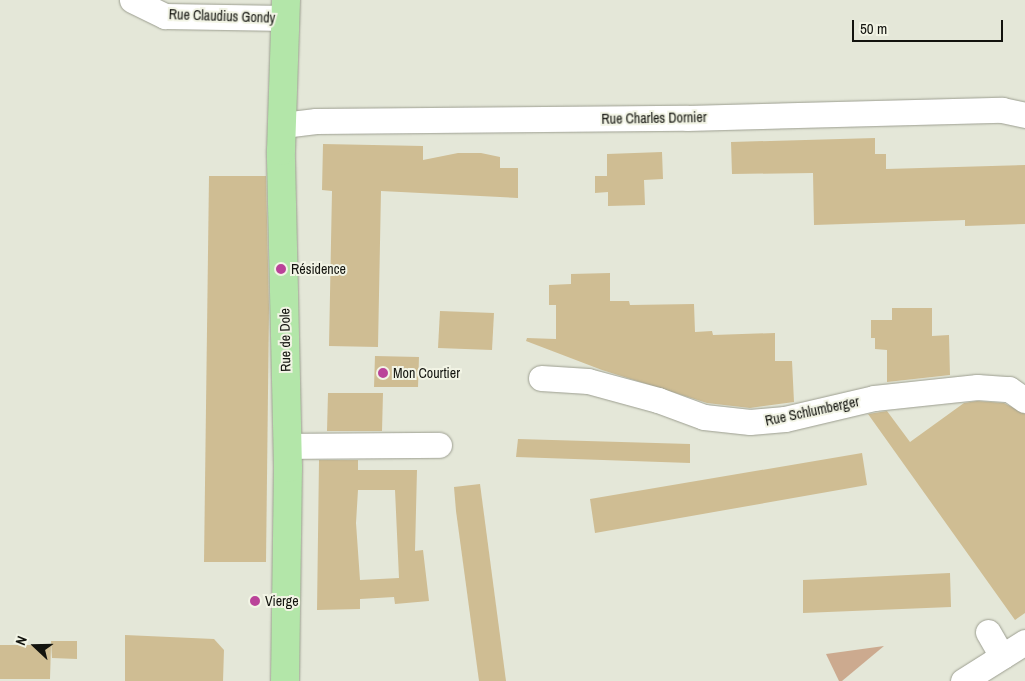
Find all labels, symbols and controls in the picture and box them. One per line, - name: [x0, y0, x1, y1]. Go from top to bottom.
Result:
- street label: Rue Claudius Gondy: [168, 6, 276, 26]
- scale bar: [855, 10, 1006, 42]
- text: 50 m: [860, 18, 887, 39]
- street label: Rue Charles Dornier: [601, 109, 707, 127]
- place label: Résidence: [291, 261, 346, 277]
- marker: Résidence: [275, 263, 287, 275]
- street label: Rue de Dole: [276, 308, 294, 372]
- place label: Mon Courtier: [393, 365, 460, 381]
- marker: Mon Courtier: [377, 367, 389, 379]
- street label: Rue Schlumberger: [763, 393, 861, 429]
- place label: Vierge: [265, 593, 299, 609]
- marker: Vierge: [249, 595, 261, 607]
- north arrow: [10, 621, 60, 671]
- text: N: [11, 634, 31, 648]

